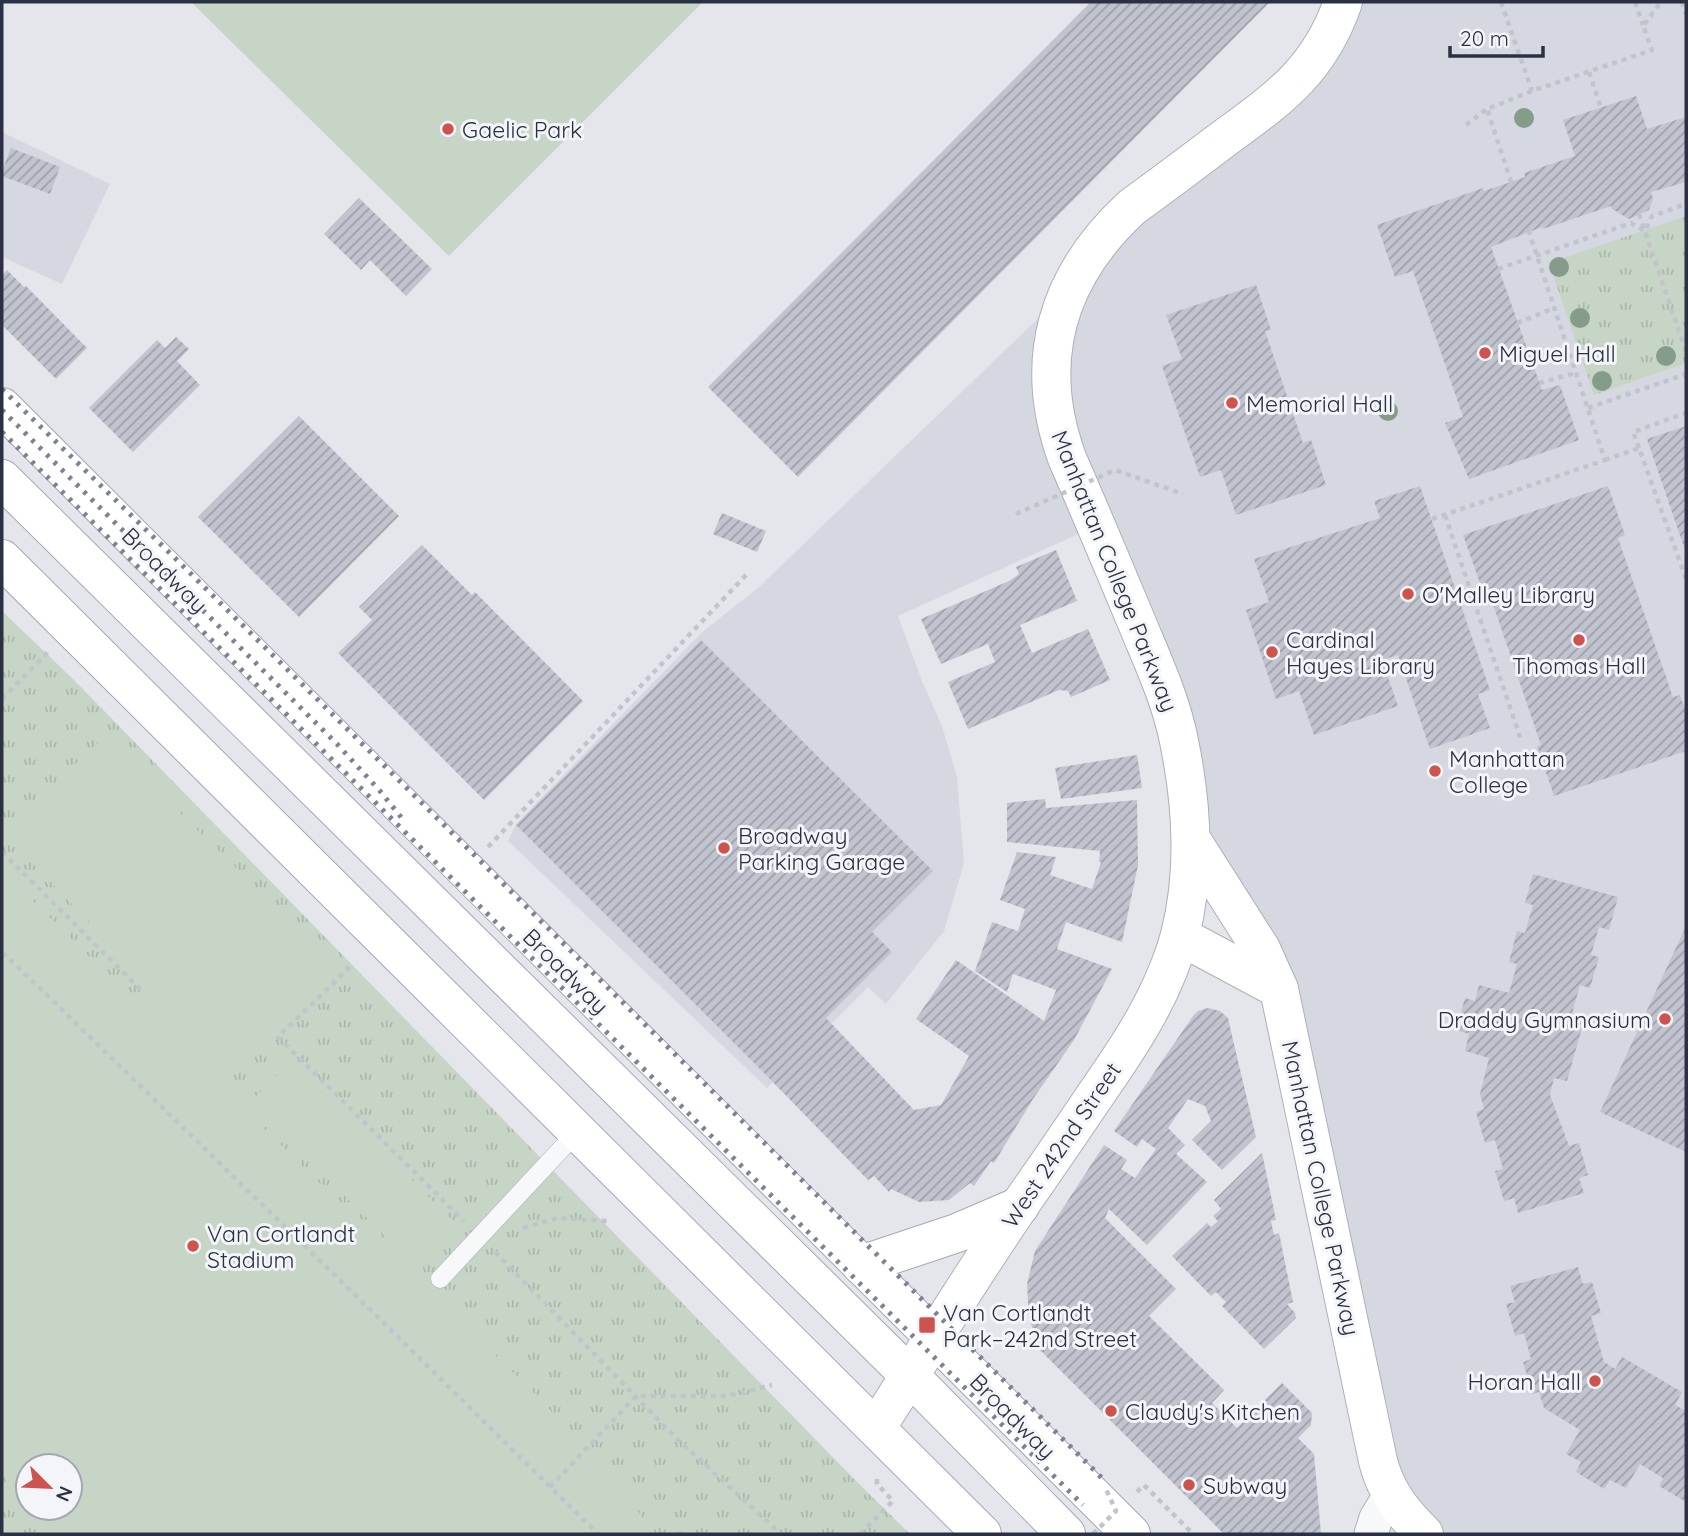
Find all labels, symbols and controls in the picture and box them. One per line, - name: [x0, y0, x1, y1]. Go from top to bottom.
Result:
- scale bar: [1450, 14, 1543, 58]
- text: 20 m: [1460, 25, 1509, 51]
- place label: Gaelic Park: [462, 115, 582, 144]
- marker: Gaelic Park: [440, 121, 456, 137]
- place label: Miguel Hall: [1499, 339, 1616, 368]
- marker: Miguel Hall: [1477, 345, 1493, 361]
- place label: Memorial Hall: [1246, 389, 1393, 418]
- marker: Memorial Hall: [1224, 395, 1240, 411]
- street label: Manhattan College Parkway: [1045, 426, 1185, 716]
- street label: Broadway: [116, 521, 214, 619]
- place label: O'Malley Library: [1422, 580, 1595, 609]
- marker: O'Malley Library: [1400, 586, 1416, 602]
- place label: Cardinal Hayes Library: [1286, 625, 1435, 680]
- marker: Thomas Hall: [1571, 632, 1587, 648]
- marker: Cardinal Hayes Library: [1264, 644, 1280, 660]
- place label: Thomas Hall: [1512, 651, 1646, 680]
- place label: Manhattan College: [1449, 744, 1565, 799]
- marker: Manhattan College: [1427, 763, 1443, 779]
- place label: Broadway Parking Garage: [738, 821, 905, 876]
- marker: Broadway Parking Garage: [716, 840, 732, 856]
- street label: Broadway: [517, 922, 615, 1020]
- place label: Draddy Gymnasium: [1438, 1005, 1651, 1034]
- marker: Draddy Gymnasium: [1657, 1011, 1673, 1027]
- street label: Manhattan College Parkway: [1276, 1038, 1366, 1338]
- street label: West 242nd Street: [995, 1057, 1127, 1233]
- place label: Van Cortlandt Stadium: [207, 1219, 356, 1274]
- marker: Van Cortlandt Stadium: [185, 1238, 201, 1254]
- place label: Van Cortlandt Park–242nd Street: [943, 1298, 1137, 1353]
- marker: Van Cortlandt Park–242nd Street: [917, 1315, 937, 1335]
- street label: Broadway: [964, 1367, 1062, 1465]
- place label: Horan Hall: [1467, 1367, 1581, 1396]
- marker: Horan Hall: [1587, 1373, 1603, 1389]
- place label: Claudy's Kitchen: [1125, 1397, 1300, 1426]
- marker: Claudy's Kitchen: [1103, 1403, 1119, 1419]
- north arrow: [14, 1452, 84, 1522]
- place label: Subway: [1203, 1471, 1287, 1500]
- marker: Subway: [1181, 1477, 1197, 1493]
- text: N: [51, 1483, 78, 1505]

